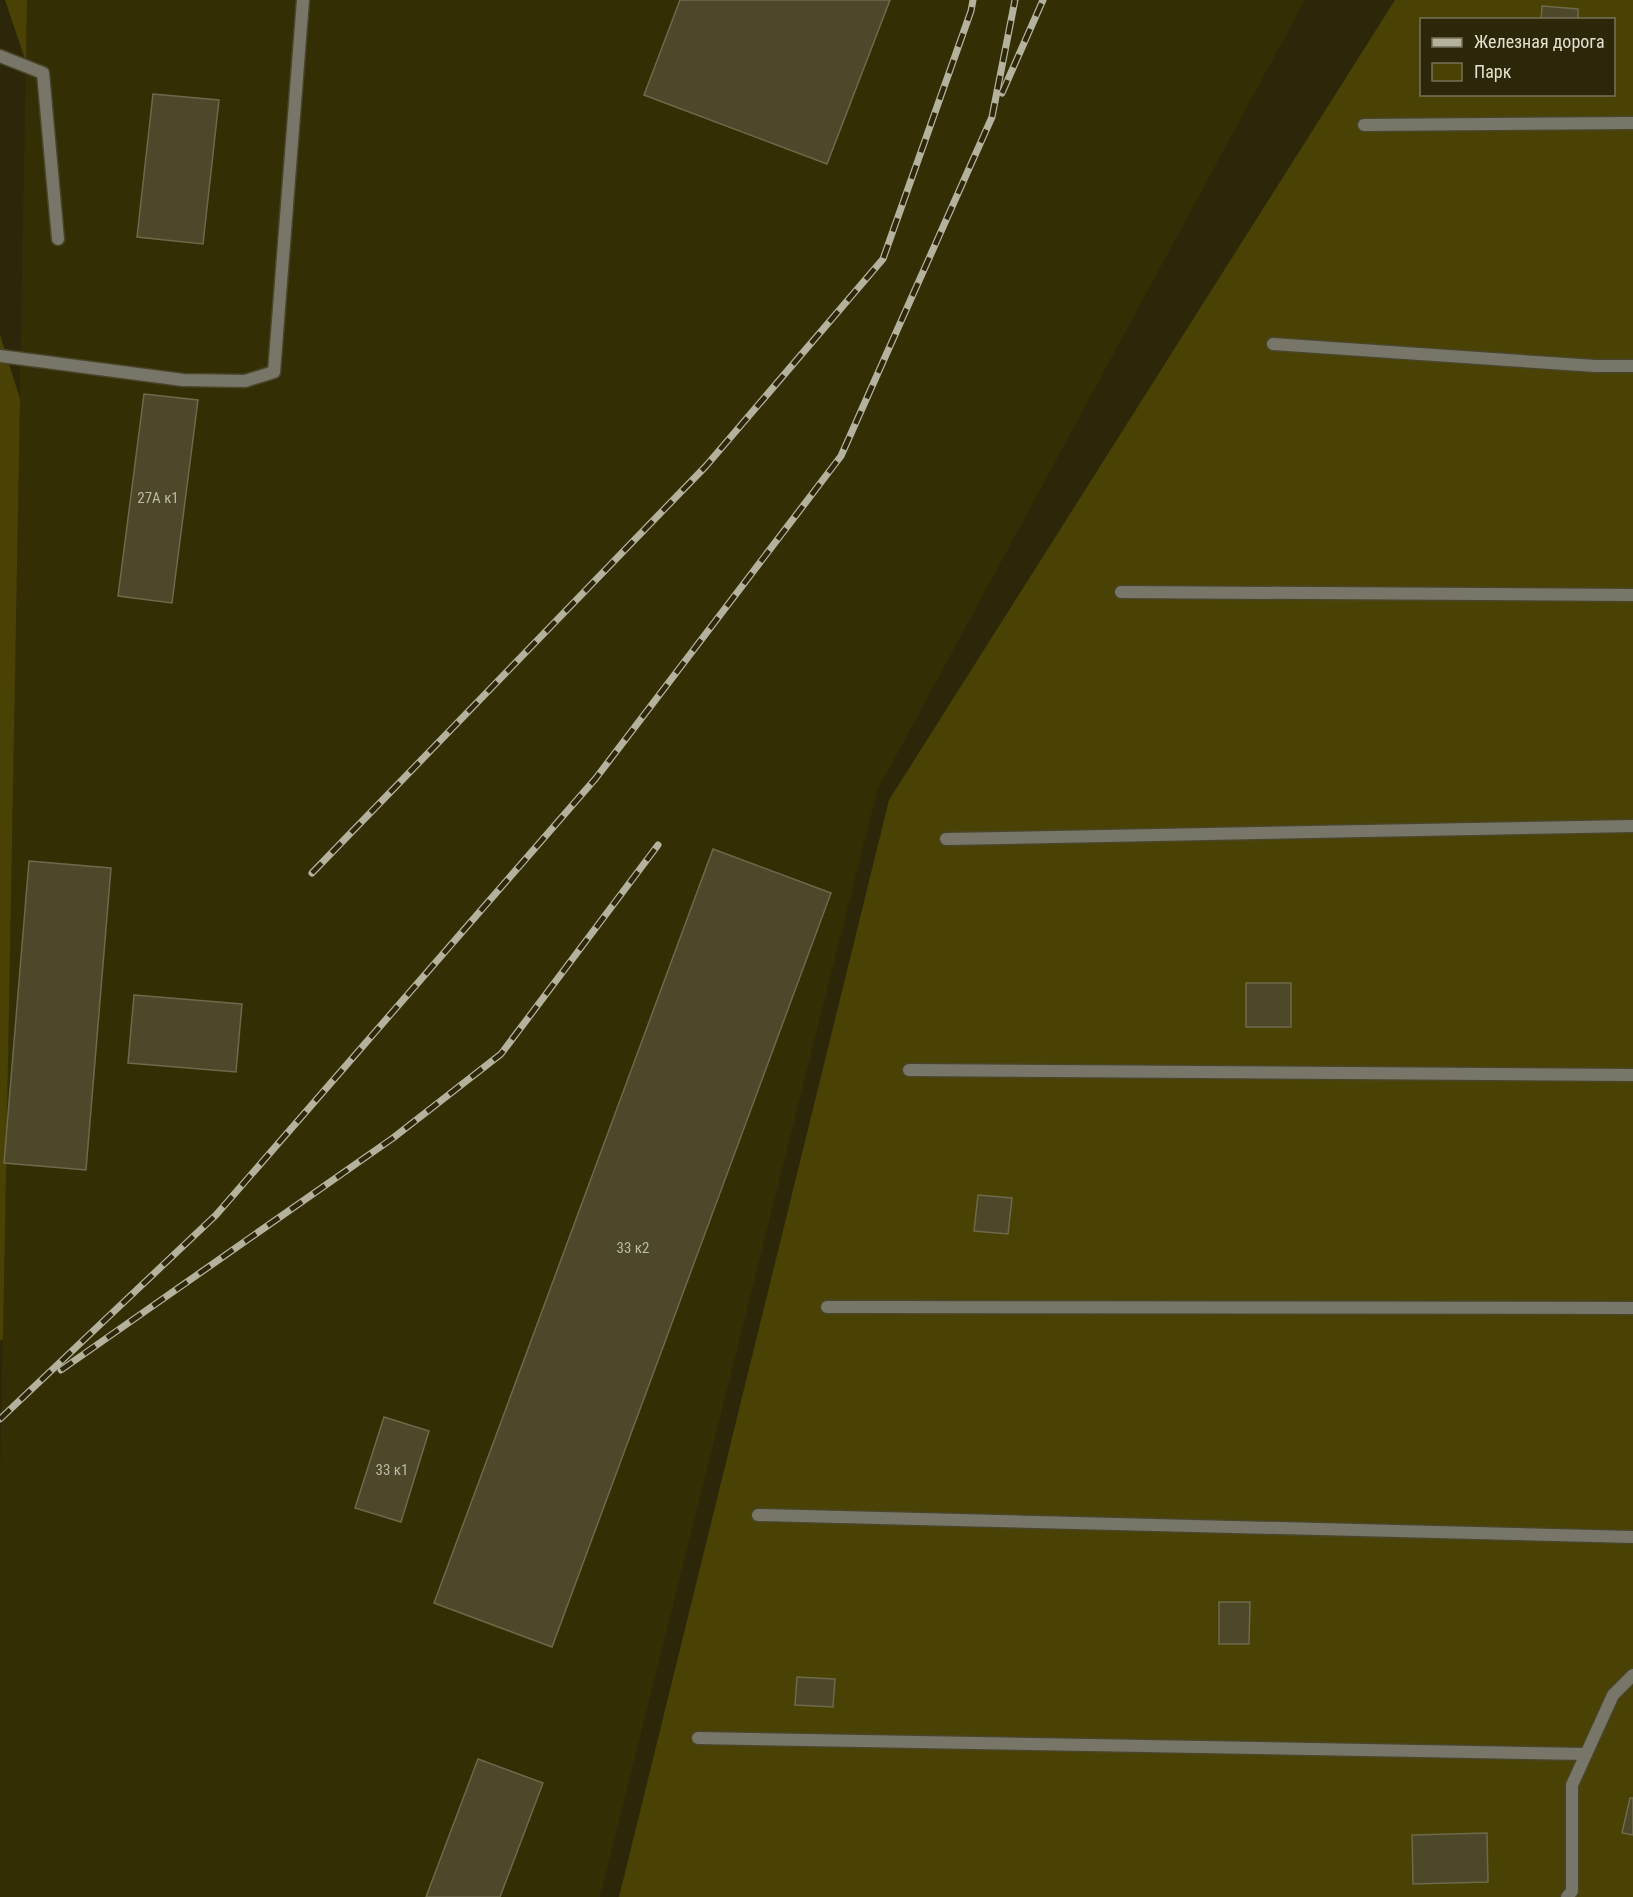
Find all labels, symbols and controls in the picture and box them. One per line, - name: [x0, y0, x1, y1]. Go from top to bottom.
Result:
- legend: [1420, 18, 1615, 96]
- text: Железная дорога: [1474, 31, 1605, 52]
- text: Парк: [1474, 61, 1512, 82]
- house number: 27А к1: [137, 489, 179, 507]
- house number: 33 к2: [617, 1239, 649, 1257]
- house number: 33 к1: [376, 1461, 408, 1479]

